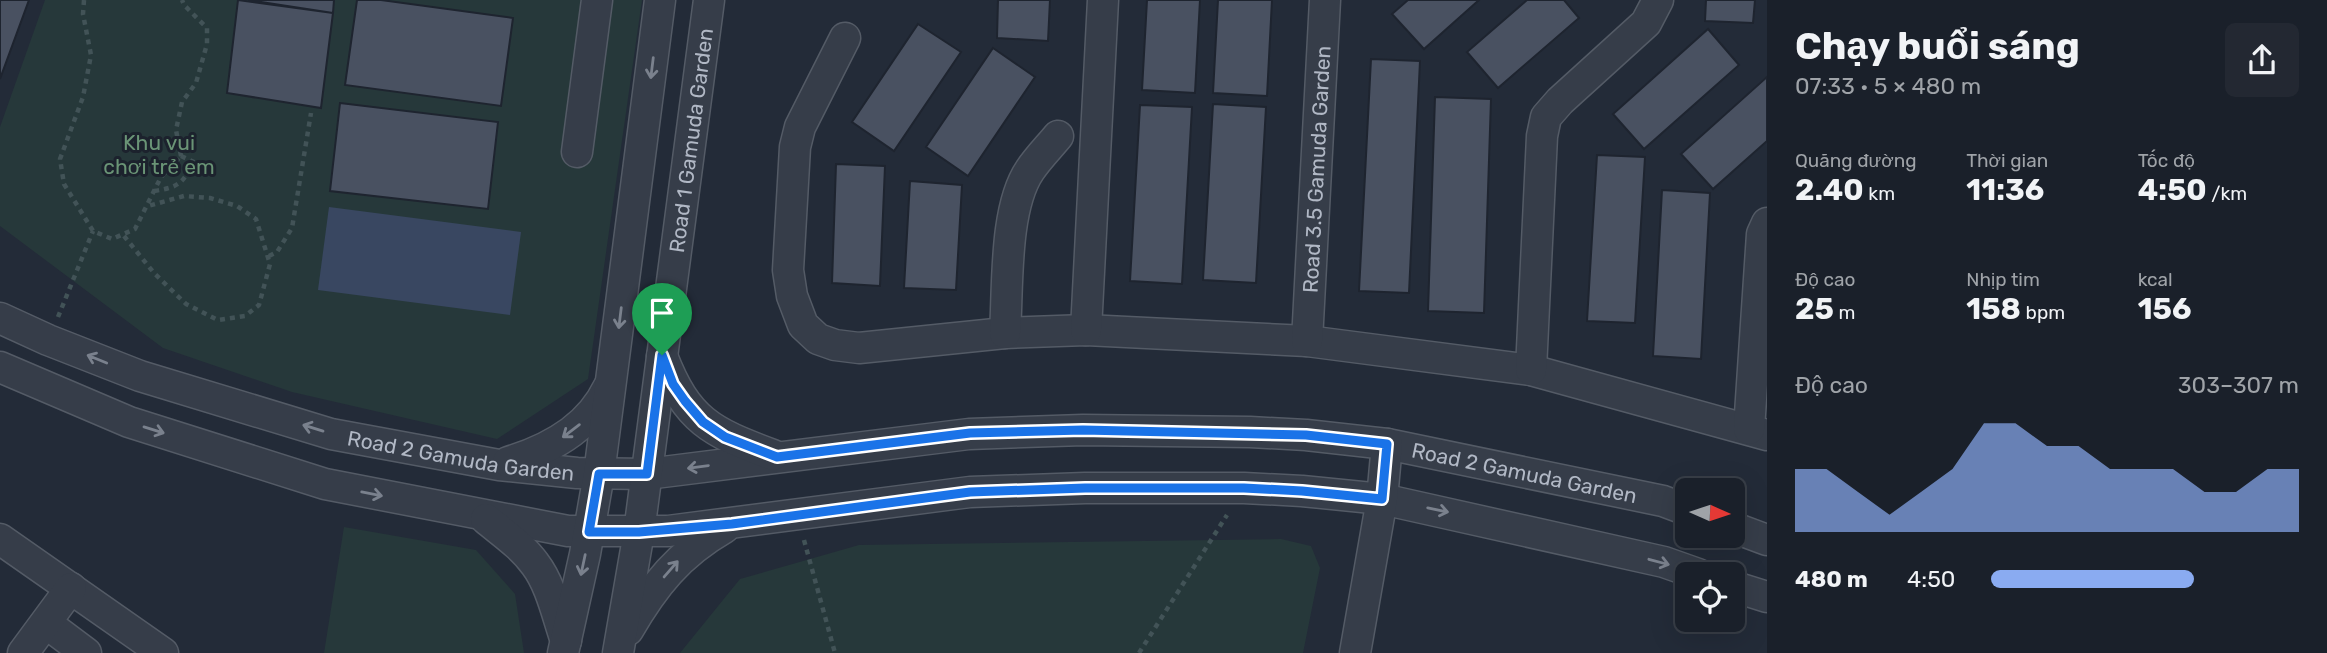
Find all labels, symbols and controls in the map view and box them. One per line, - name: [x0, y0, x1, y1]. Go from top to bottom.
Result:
- text: Chạy buổi sáng: [1795, 23, 2080, 69]
- button: share: [2225, 23, 2299, 97]
- street label: Road 1 Gamuda Garden: [663, 26, 718, 254]
- street label: Road 3.5 Gamuda Garden: [1297, 45, 1335, 294]
- one-way arrow: [645, 56, 658, 79]
- text: 07:33 · 5 × 480 m: [1795, 72, 1981, 100]
- park label: Khu vui chơi trẻ em: [103, 130, 215, 179]
- text: Quãng đường: [1795, 149, 1917, 172]
- text: Thời gian: [1966, 149, 2048, 172]
- text: Tốc độ: [2138, 149, 2195, 172]
- text: 2.40: [1795, 172, 1864, 208]
- text: 11:36: [1966, 172, 2044, 208]
- text: 4:50: [2138, 172, 2207, 208]
- text: km: [1864, 182, 1895, 205]
- text: /km: [2207, 182, 2247, 205]
- text: Độ cao: [1795, 268, 1855, 291]
- text: Nhịp tim: [1966, 268, 2040, 291]
- text: kcal: [2138, 268, 2173, 291]
- pin: [632, 283, 692, 355]
- text: 25: [1795, 291, 1834, 327]
- text: 158: [1966, 291, 2021, 327]
- text: 156: [2138, 291, 2191, 327]
- icon: arrive: [643, 294, 681, 332]
- text: m: [1834, 301, 1855, 324]
- text: bpm: [2021, 301, 2065, 324]
- one-way arrow: [613, 306, 626, 329]
- one-way arrow: [86, 352, 108, 365]
- text: Độ cao: [1795, 371, 1868, 399]
- text: 303–307 m: [2178, 371, 2299, 399]
- one-way arrow: [303, 421, 325, 434]
- one-way arrow: [562, 423, 581, 438]
- one-way arrow: [142, 425, 164, 438]
- street label: Road 2 Gamuda Garden: [345, 425, 576, 485]
- street label: Road 2 Gamuda Garden: [1410, 437, 1639, 508]
- one-way arrow: [687, 461, 710, 474]
- north arrow: [1675, 478, 1745, 548]
- map controls: [1675, 478, 1745, 632]
- one-way arrow: [360, 487, 383, 501]
- one-way arrow: [1426, 504, 1449, 518]
- one-way arrow: [575, 554, 588, 576]
- one-way arrow: [1647, 556, 1670, 569]
- one-way arrow: [663, 561, 679, 579]
- button: locate: [1675, 562, 1745, 632]
- text: 480 m: [1795, 565, 1868, 593]
- text: 4:50: [1907, 565, 1955, 593]

